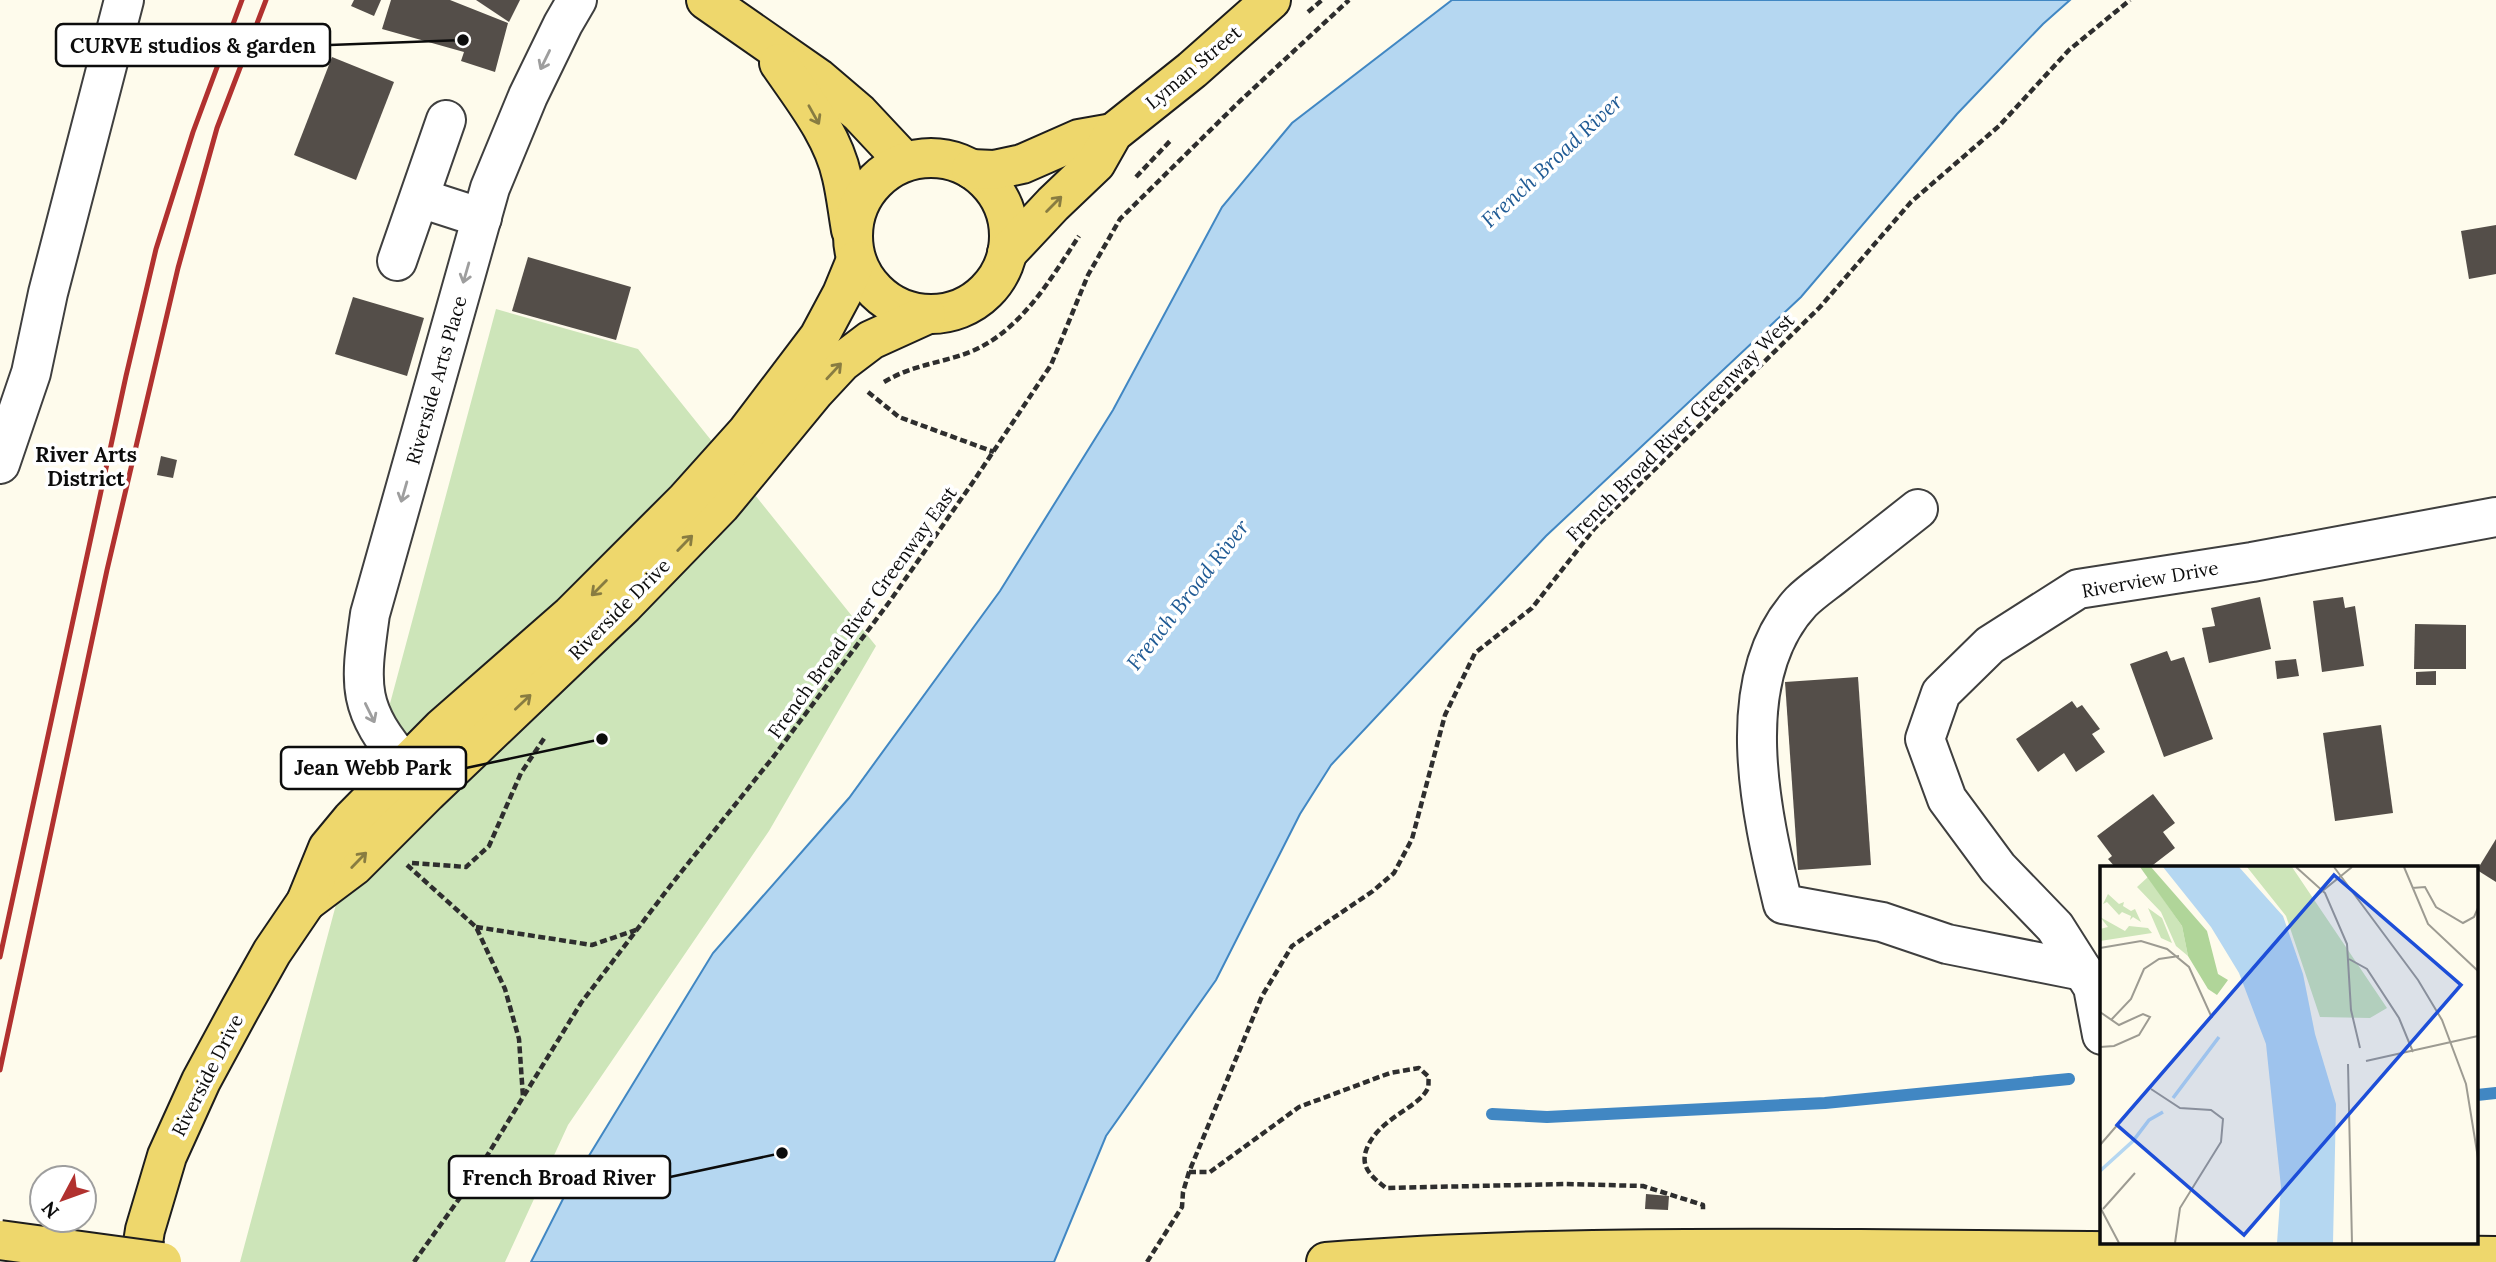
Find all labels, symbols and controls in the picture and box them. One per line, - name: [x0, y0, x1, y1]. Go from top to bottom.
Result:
- street label: Lyman Street: [1140, 20, 1246, 114]
- callout: CURVE studios & garden: [56, 24, 330, 66]
- text: CURVE studios & garden: [70, 32, 316, 59]
- one-way arrow: [538, 49, 551, 70]
- water label: French Broad River: [1475, 88, 1628, 233]
- one-way arrow: [807, 105, 821, 125]
- one-way arrow: [1045, 195, 1062, 212]
- one-way arrow: [459, 261, 472, 284]
- street label: Riverside Arts Place: [400, 293, 472, 467]
- street label: French Broad River Greenway West: [1561, 308, 1799, 546]
- one-way arrow: [826, 362, 842, 380]
- district label: River Arts District: [35, 441, 137, 492]
- one-way arrow: [397, 481, 410, 503]
- street label: French Broad River Greenway East: [762, 481, 962, 743]
- water label: French Broad River: [1120, 514, 1255, 675]
- one-way arrow: [677, 535, 694, 552]
- street label: Riverside Drive: [563, 553, 675, 665]
- street label: Riverview Drive: [2080, 555, 2220, 603]
- one-way arrow: [590, 579, 607, 596]
- one-way arrow: [514, 694, 531, 711]
- one-way arrow: [364, 702, 377, 723]
- callout: Jean Webb Park: [281, 747, 466, 789]
- text: Jean Webb Park: [294, 754, 452, 781]
- one-way arrow: [351, 852, 368, 869]
- inset map: [2100, 866, 2478, 1244]
- street label: Riverside Drive: [166, 1010, 248, 1140]
- callout: French Broad River: [449, 1156, 670, 1198]
- north arrow: [28, 1164, 98, 1234]
- text: French Broad River: [462, 1164, 656, 1191]
- text: N: [36, 1197, 64, 1224]

